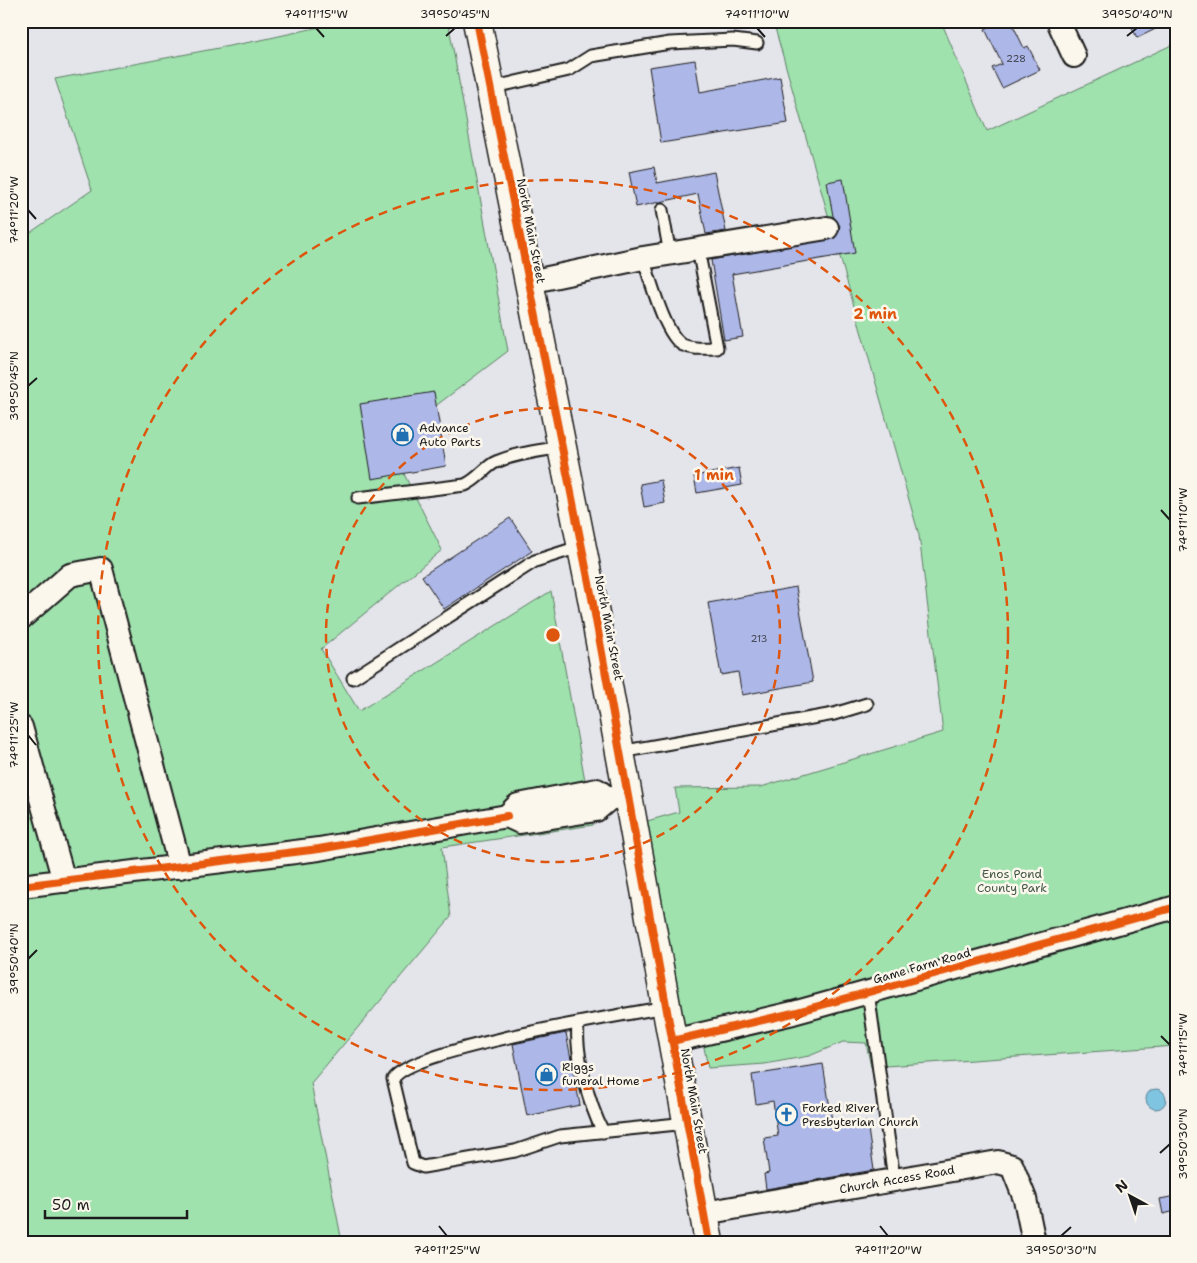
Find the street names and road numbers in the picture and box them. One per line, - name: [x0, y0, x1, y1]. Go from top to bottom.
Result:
- street label: North Main Street: [513, 177, 549, 285]
- street label: North Main Street: [591, 574, 627, 682]
- street label: Game Farm Road: [871, 944, 973, 988]
- street label: North Main Street: [677, 1047, 711, 1155]
- street label: Church Access Road: [838, 1162, 956, 1197]

